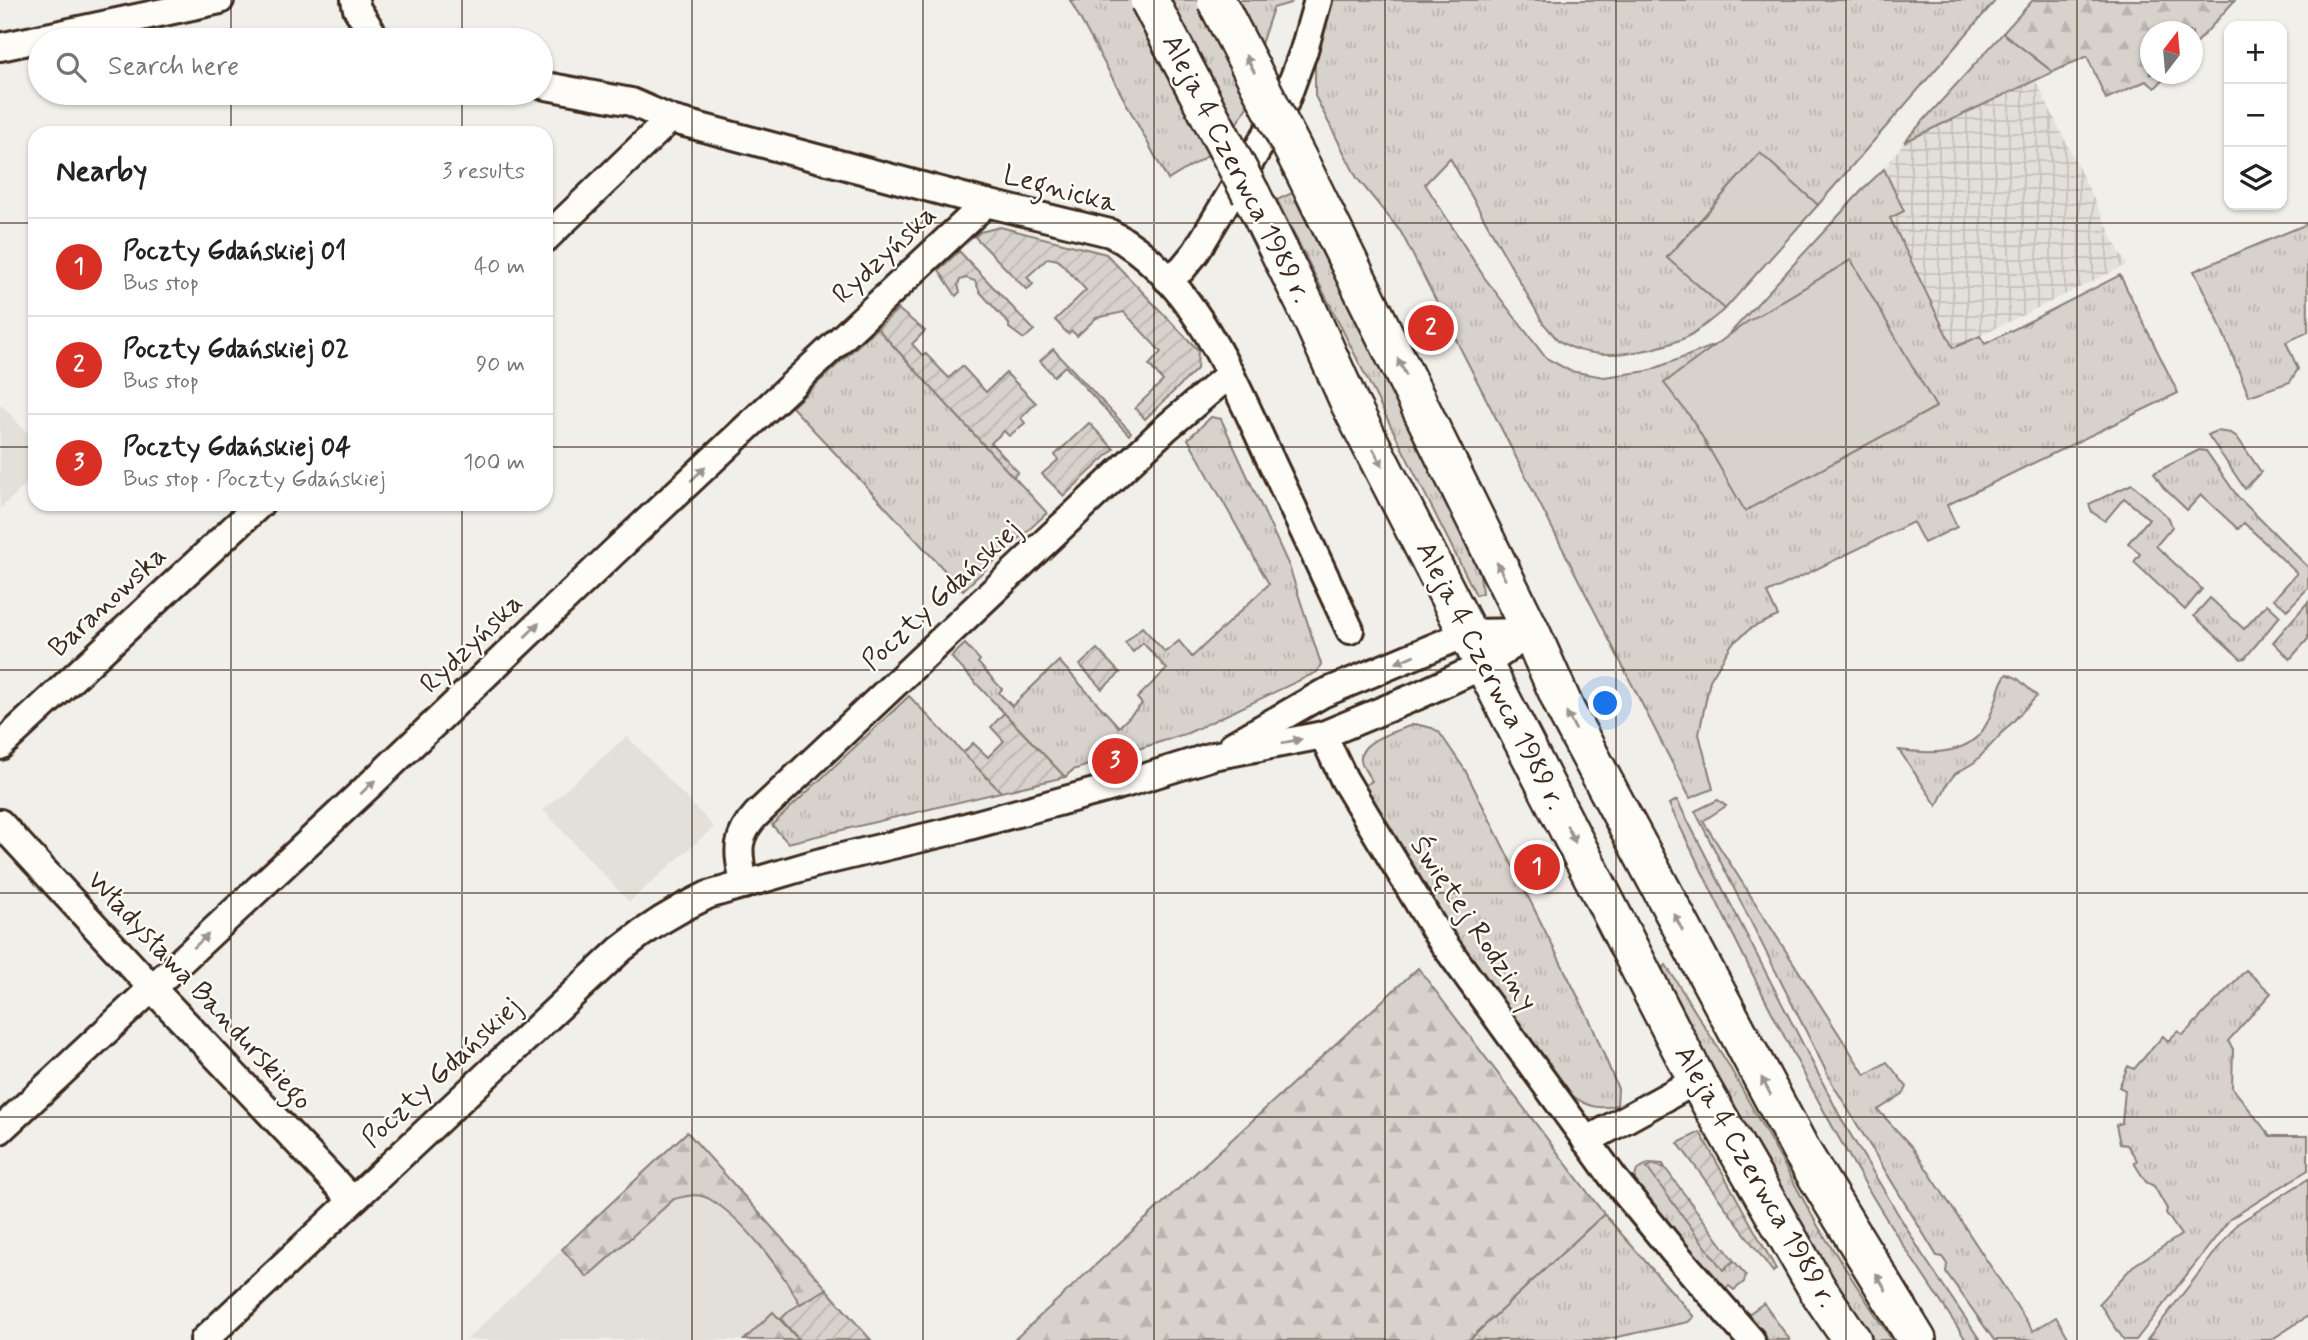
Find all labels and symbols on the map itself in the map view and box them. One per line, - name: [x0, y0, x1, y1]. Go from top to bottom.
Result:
- north arrow: [2140, 21, 2203, 84]
- street label: Aleja 4 Czerwca 1989 r.: [1152, 28, 1320, 310]
- one-way arrow: [1244, 54, 1255, 74]
- street label: Legnicka: [998, 157, 1121, 226]
- street label: Rydzyńska: [825, 197, 945, 313]
- pin: 2: [1408, 302, 1454, 354]
- one-way arrow: [1396, 357, 1407, 377]
- one-way arrow: [1372, 448, 1384, 468]
- one-way arrow: [689, 466, 706, 482]
- street label: Poczty Gdańskiej: [854, 512, 1030, 680]
- street label: Aleja 4 Czerwca 1989 r.: [1406, 535, 1574, 817]
- street label: Baranowska: [41, 538, 175, 666]
- one-way arrow: [1496, 561, 1507, 581]
- street label: Rydzyńska: [412, 586, 532, 702]
- one-way arrow: [524, 621, 541, 638]
- one-way arrow: [1394, 654, 1415, 665]
- your location: [1588, 686, 1622, 720]
- one-way arrow: [1565, 711, 1577, 731]
- pin: 3: [1092, 735, 1138, 787]
- one-way arrow: [1281, 735, 1303, 746]
- one-way arrow: [359, 779, 377, 795]
- one-way arrow: [1565, 824, 1576, 844]
- street label: Świętej Rodziny: [1401, 829, 1546, 1019]
- pin: 1: [1514, 841, 1560, 893]
- street label: Władysława Bandurskiego: [76, 863, 320, 1121]
- one-way arrow: [1672, 912, 1684, 931]
- one-way arrow: [192, 934, 209, 950]
- street label: Poczty Gdańskiej: [354, 989, 530, 1157]
- street label: Aleja 4 Czerwca 1989 r.: [1665, 1039, 1845, 1315]
- one-way arrow: [1760, 1076, 1772, 1096]
- one-way arrow: [1874, 1273, 1887, 1292]

